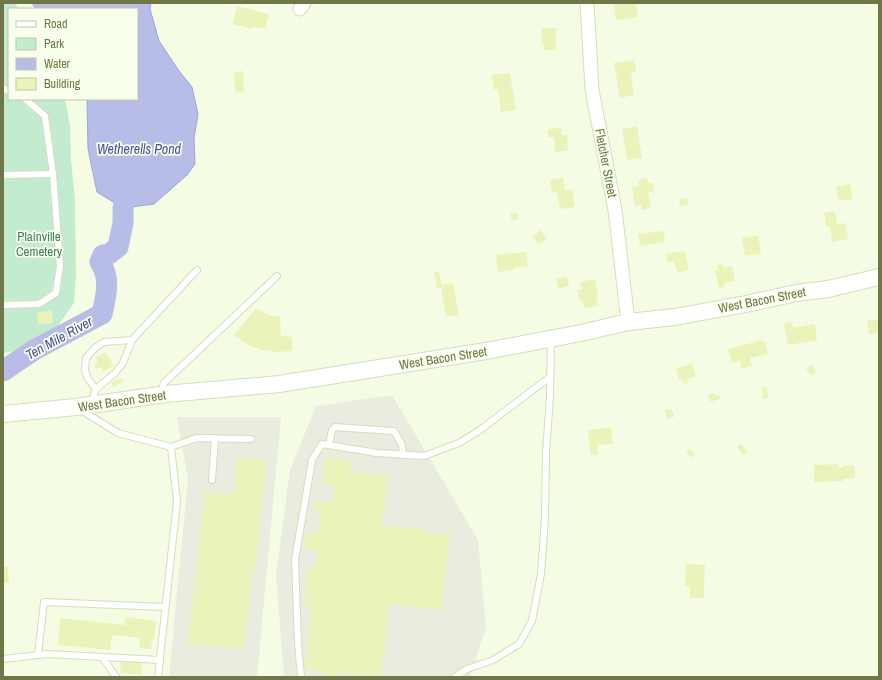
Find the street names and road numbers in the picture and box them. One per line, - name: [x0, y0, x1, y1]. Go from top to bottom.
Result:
- street label: Fletcher Street: [591, 127, 621, 199]
- street label: West Bacon Street: [717, 283, 807, 317]
- street label: West Bacon Street: [398, 343, 488, 373]
- street label: West Bacon Street: [77, 386, 167, 416]

